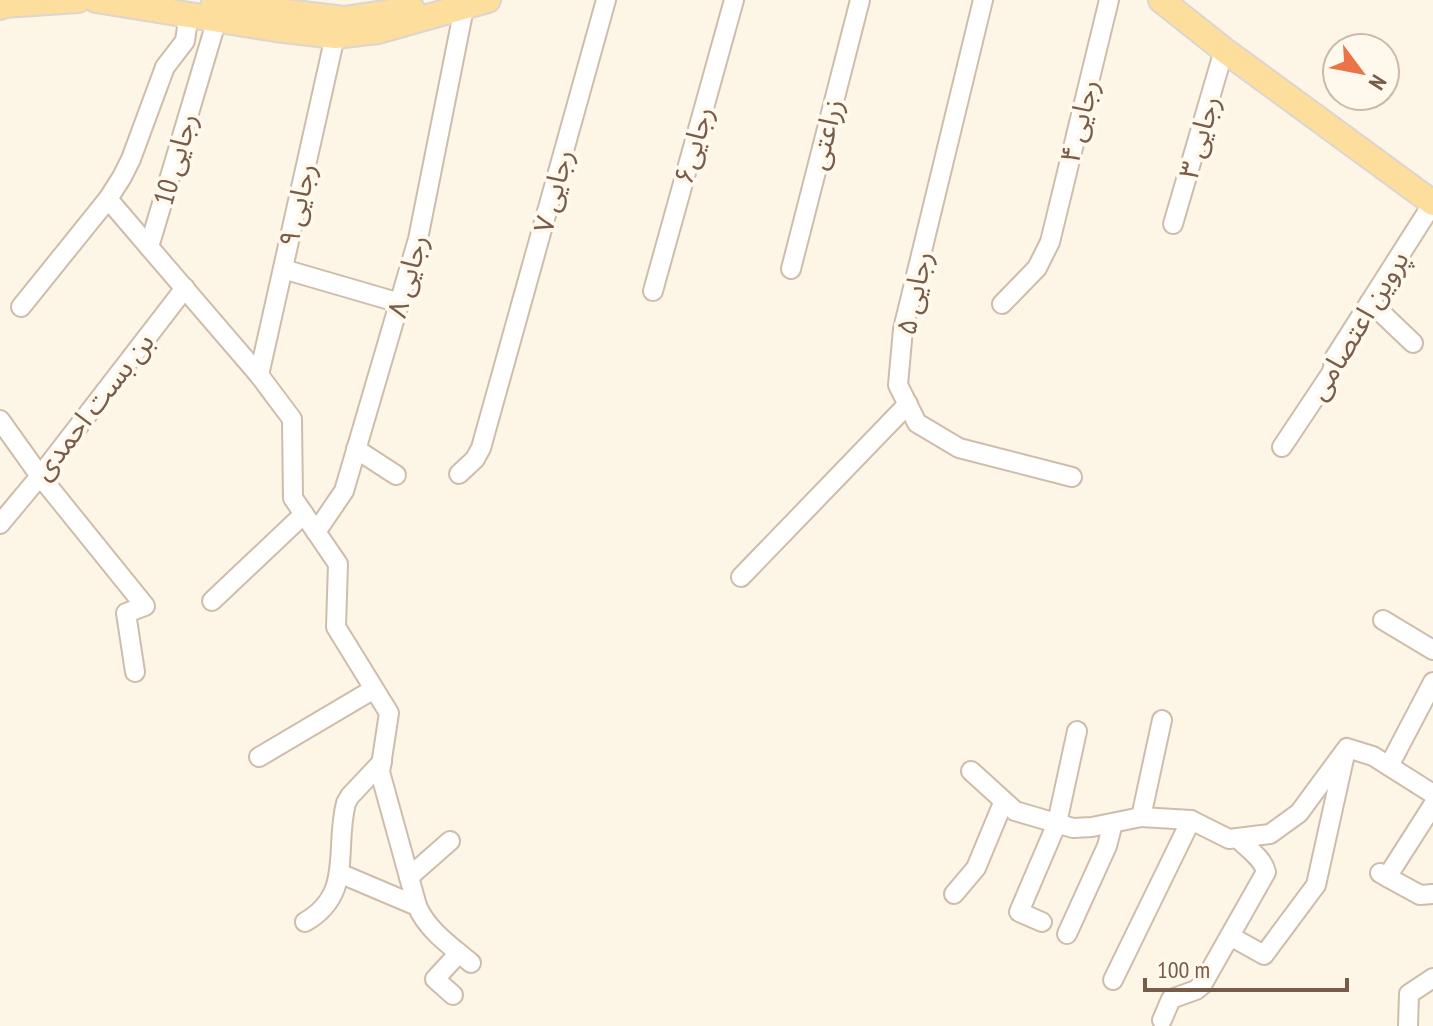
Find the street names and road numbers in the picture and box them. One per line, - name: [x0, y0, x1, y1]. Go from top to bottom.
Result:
- street label: رجایی ۴: [1050, 75, 1107, 166]
- street label: رجایی ۳: [1169, 91, 1228, 183]
- street label: زراعتی: [798, 95, 851, 173]
- street label: رجایی۶: [664, 102, 721, 188]
- street label: رجایی 10: [144, 109, 205, 209]
- street label: رجایی ۷: [524, 145, 581, 237]
- street label: رجایی ۹: [269, 159, 324, 250]
- street label: رجایی ۸: [377, 230, 436, 322]
- street label: پروین اعتصامی: [1298, 243, 1417, 406]
- street label: رجایی ۵: [887, 248, 940, 338]
- street label: بن بست احمدی: [23, 324, 162, 487]

